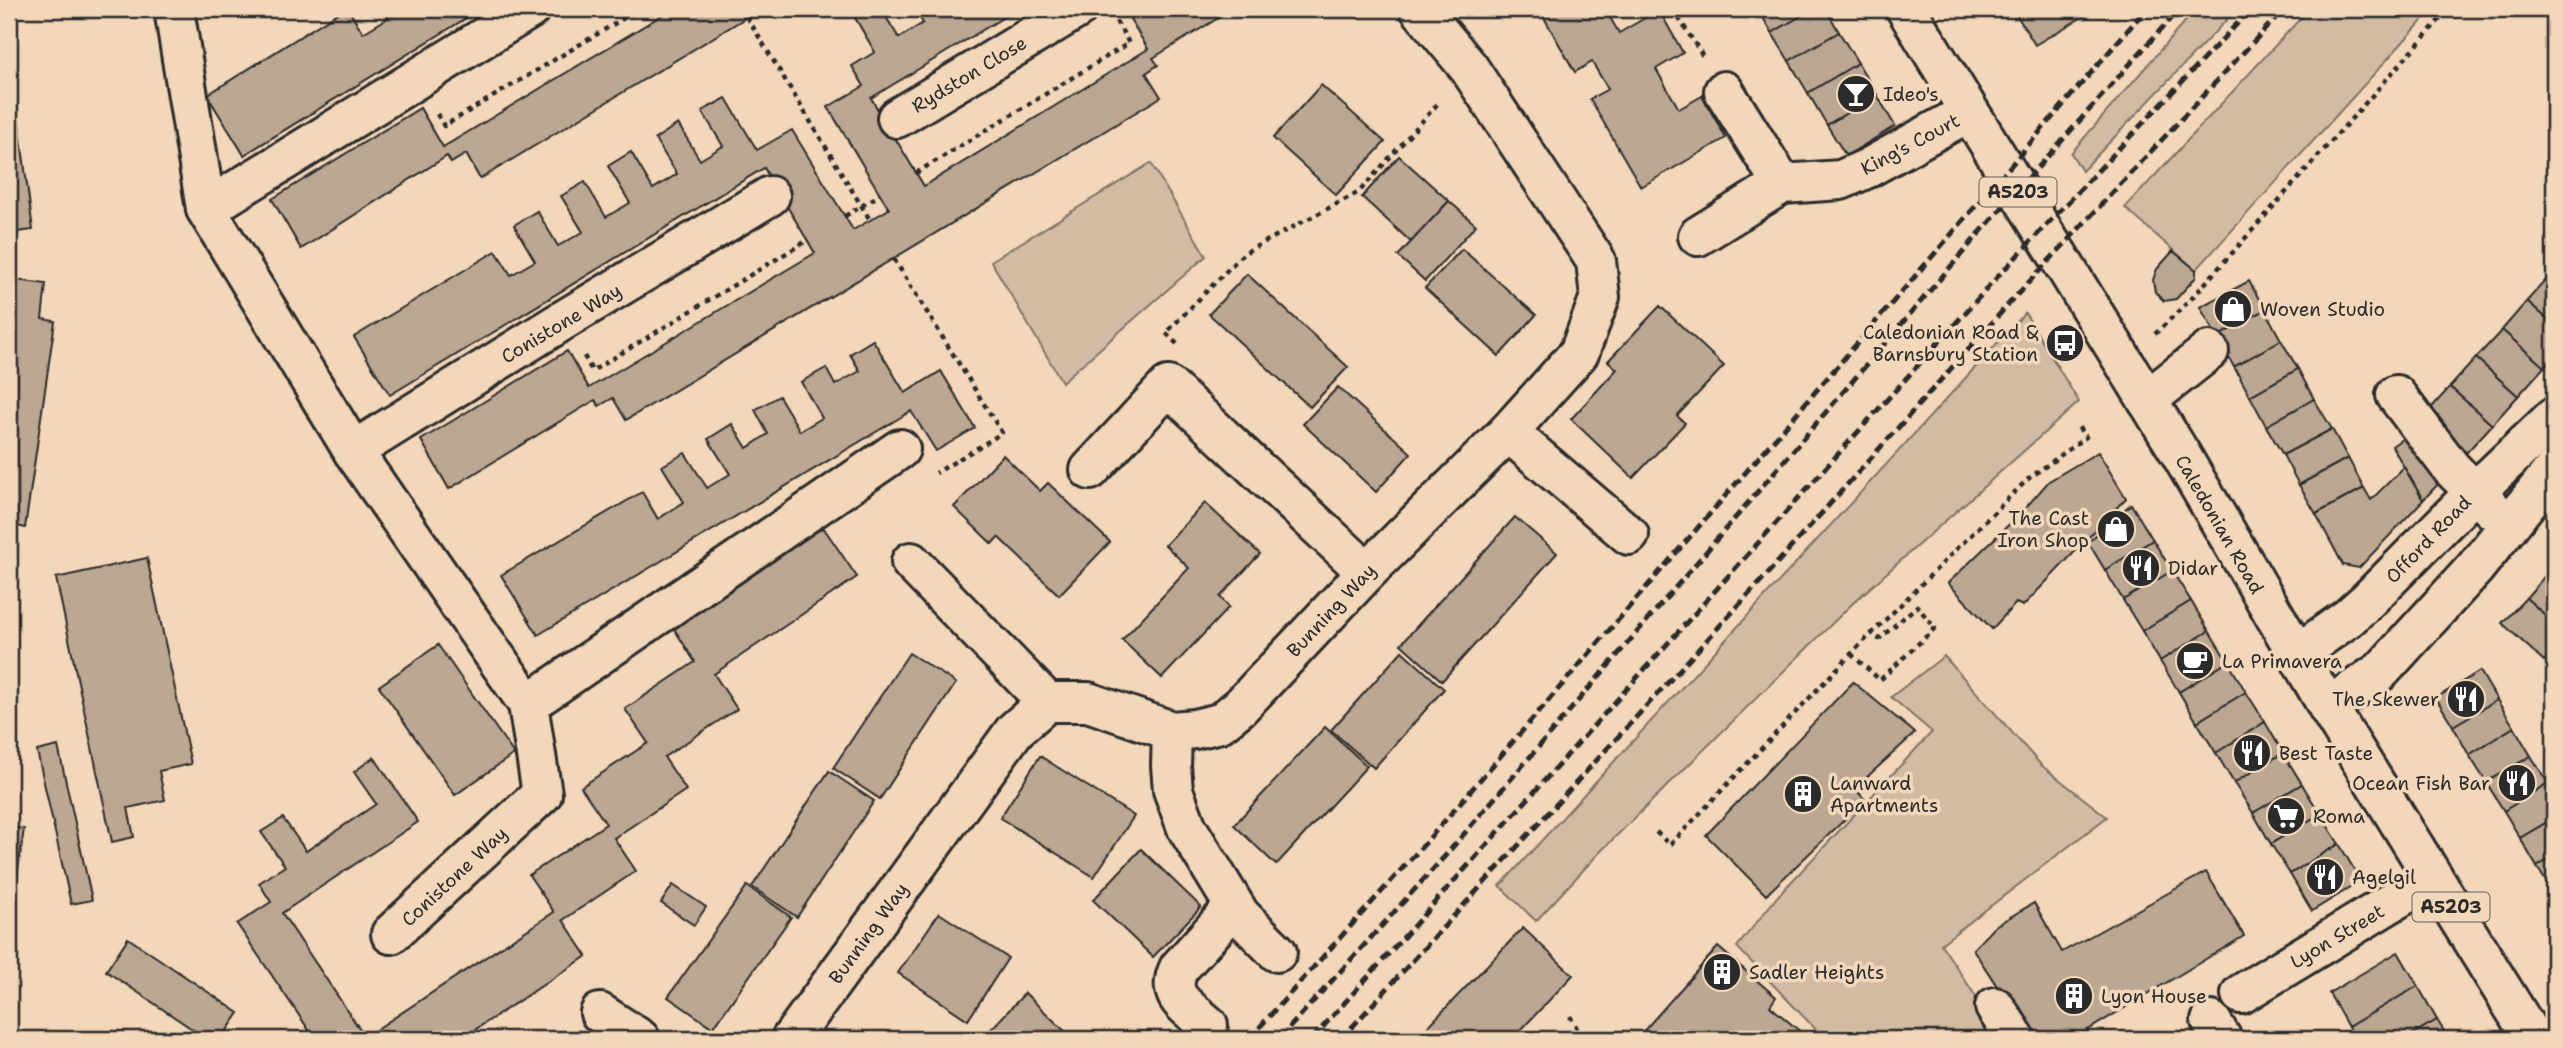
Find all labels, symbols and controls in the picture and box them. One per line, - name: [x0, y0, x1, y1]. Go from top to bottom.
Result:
- street label: Rydston Close: [907, 30, 1031, 119]
- bar icon: Ideo's: [1835, 73, 1877, 115]
- place label: Ideo's: [1883, 82, 1939, 107]
- street label: King's Court: [1856, 108, 1964, 181]
- road number: A5203: [1980, 177, 2056, 206]
- street label: Conistone Way: [496, 278, 626, 369]
- shop icon: Woven Studio: [2212, 288, 2254, 330]
- place label: Woven Studio: [2260, 297, 2385, 322]
- place label: Caledonian Road & Barnsbury Station: [1863, 320, 2039, 367]
- bus stop icon: Caledonian Road & Barnsbury Station: [2044, 322, 2086, 364]
- street label: Caledonian Road: [2170, 450, 2270, 598]
- street label: Offord Road: [2380, 490, 2477, 589]
- place label: The Cast Iron Shop: [1997, 506, 2089, 553]
- shop icon: The Cast Iron Shop: [2095, 508, 2137, 550]
- restaurant icon: Didar: [2120, 547, 2162, 589]
- place label: Didar: [2168, 556, 2218, 581]
- street label: Bunning Way: [1281, 558, 1381, 663]
- cafe icon: La Primavera: [2174, 640, 2216, 682]
- place label: La Primavera: [2222, 649, 2342, 674]
- restaurant icon: The Skewer: [2445, 678, 2487, 720]
- place label: The Skewer: [2332, 687, 2439, 712]
- restaurant icon: Best Taste: [2231, 732, 2273, 774]
- place label: Best Taste: [2279, 741, 2373, 766]
- restaurant icon: Ocean Fish Bar: [2496, 762, 2538, 804]
- place label: Lanward Apartments: [1830, 771, 1938, 818]
- place label: Ocean Fish Bar: [2352, 771, 2490, 796]
- building icon: Lanward Apartments: [1782, 773, 1824, 815]
- supermarket icon: Roma: [2265, 795, 2307, 837]
- place label: Roma: [2313, 804, 2365, 829]
- street label: Conistone Way: [396, 821, 513, 932]
- restaurant icon: Agelgil: [2304, 856, 2346, 898]
- place label: Agelgil: [2352, 865, 2416, 890]
- street label: Bunning Way: [823, 878, 914, 989]
- road number: A5203: [2412, 893, 2490, 922]
- street label: Lyon Street: [2285, 898, 2389, 974]
- building icon: Sadler Heights: [1701, 951, 1743, 993]
- place label: Sadler Heights: [1749, 960, 1884, 985]
- building icon: Lyon House: [2053, 975, 2095, 1017]
- place label: Lyon House: [2101, 984, 2207, 1009]

